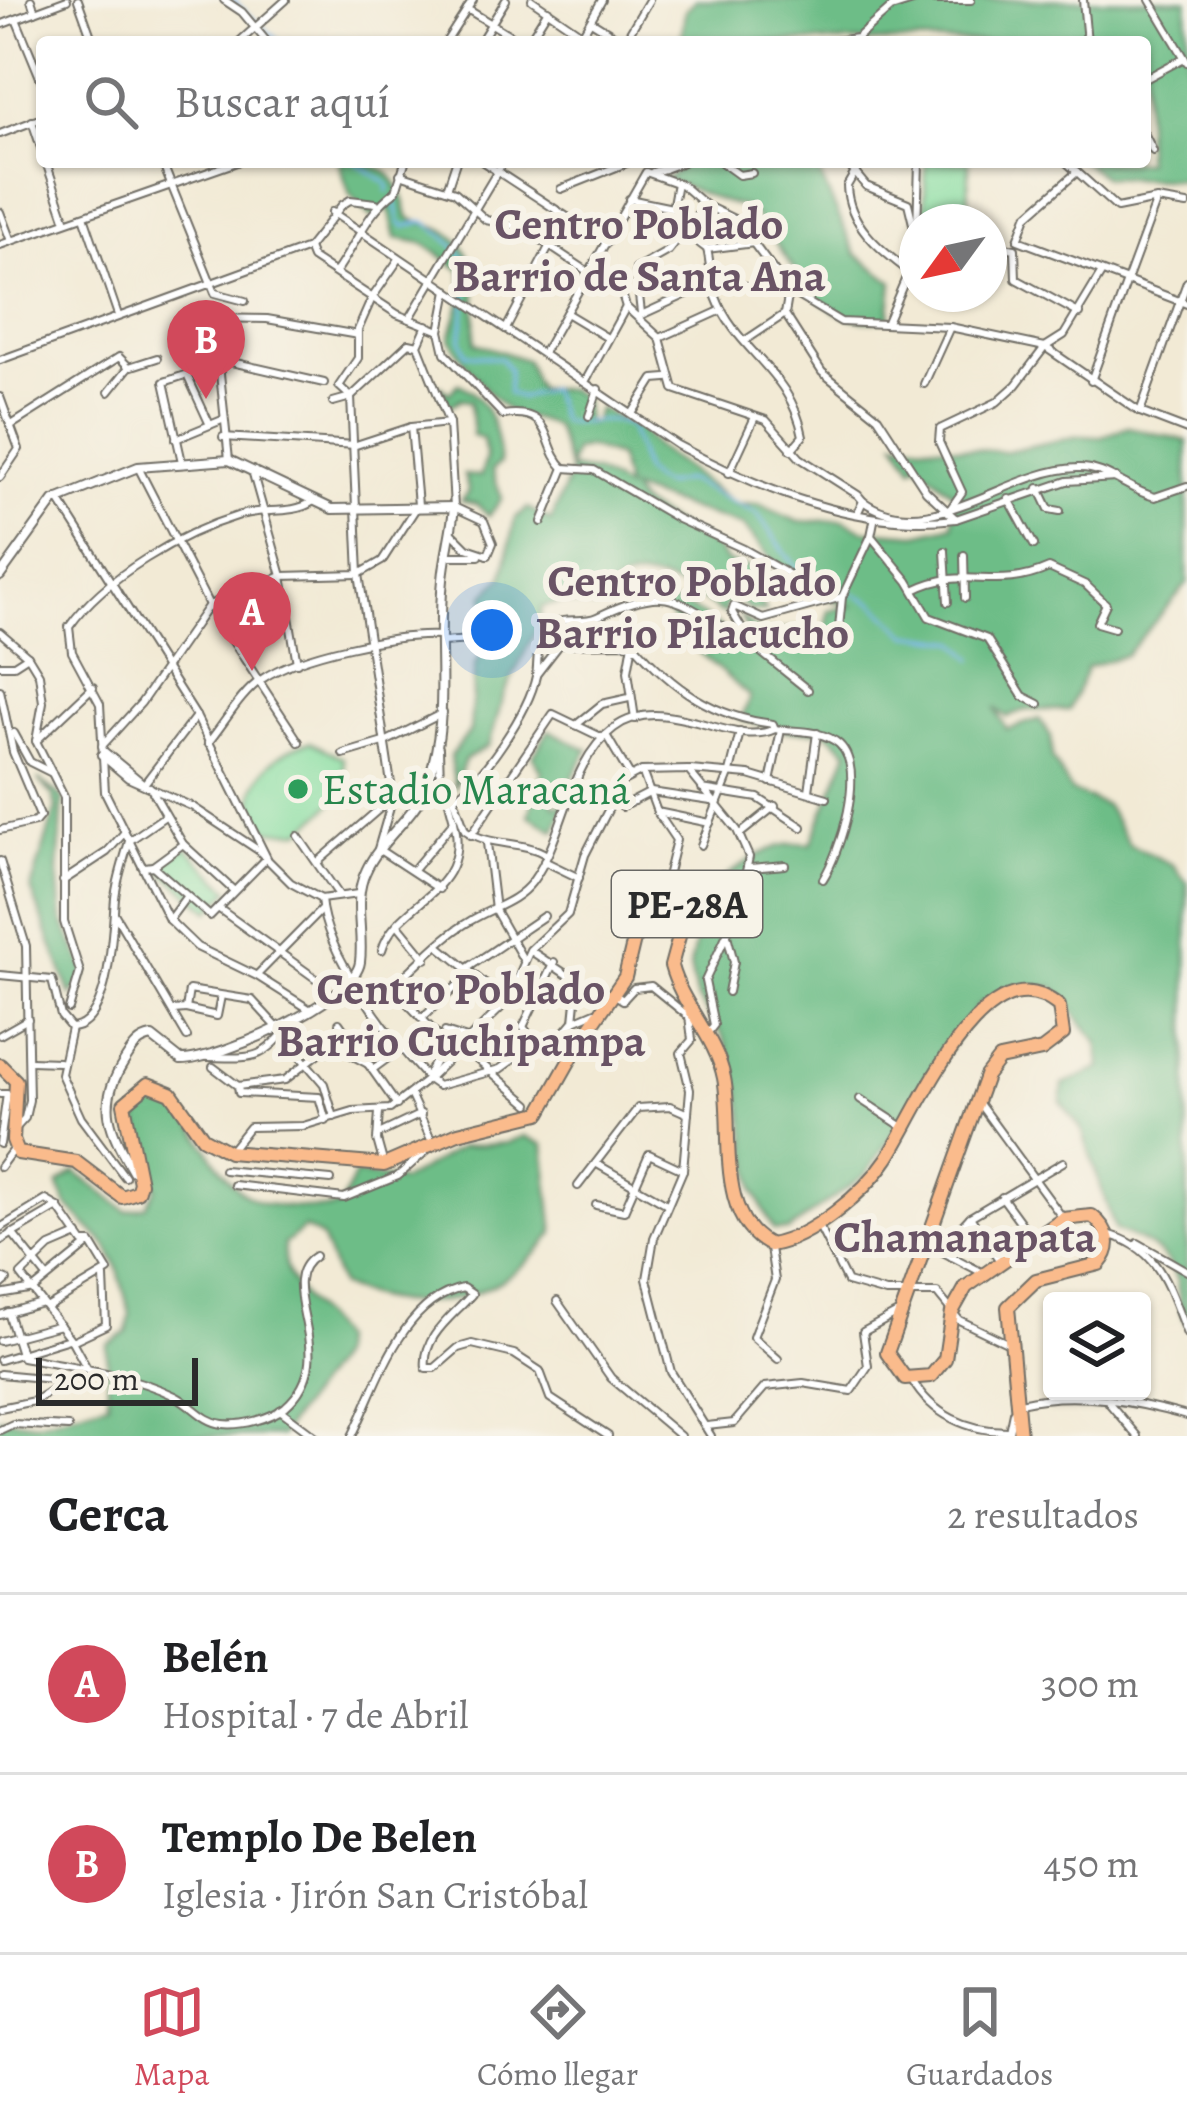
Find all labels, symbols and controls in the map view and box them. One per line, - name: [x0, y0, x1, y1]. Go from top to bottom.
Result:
- search box: [36, 36, 1151, 168]
- icon: search: [78, 69, 144, 135]
- text: Buscar aquí: [174, 71, 390, 133]
- district label: Centro Poblado Barrio de Santa Ana: [452, 193, 826, 307]
- north arrow: [899, 204, 1007, 312]
- pin: B: [167, 300, 245, 399]
- district label: Centro Poblado Barrio Pilacucho: [535, 550, 849, 664]
- pin: A: [213, 572, 291, 671]
- your location: [462, 600, 522, 660]
- place label: Estadio Maracaná: [322, 761, 631, 818]
- marker: Estadio Maracaná: [285, 776, 311, 802]
- road number: PE-28A: [612, 871, 762, 937]
- district label: Centro Poblado Barrio Cuchipampa: [276, 958, 646, 1072]
- district label: Chamanapata: [833, 1206, 1097, 1268]
- map controls: [1043, 1292, 1151, 1400]
- button: layers: [1043, 1292, 1151, 1400]
- scale bar: [36, 1352, 198, 1405]
- text: 200 m: [54, 1356, 139, 1401]
- text: Cerca: [48, 1479, 169, 1549]
- text: 2 resultados: [947, 1488, 1139, 1541]
- text: Belén: [162, 1626, 268, 1688]
- text: A: [75, 1657, 99, 1710]
- text: 300 m: [1041, 1657, 1139, 1710]
- text: Hospital · 7 de Abril: [162, 1688, 469, 1741]
- text: Templo De Belen: [162, 1806, 477, 1868]
- text: B: [75, 1837, 99, 1890]
- text: 450 m: [1044, 1837, 1139, 1890]
- text: Iglesia · Jirón San Cristóbal: [162, 1868, 588, 1921]
- tab: Mapa: [134, 1979, 210, 2096]
- tab: Cómo llegar: [477, 1979, 638, 2096]
- tab: Guardados: [906, 1979, 1053, 2096]

